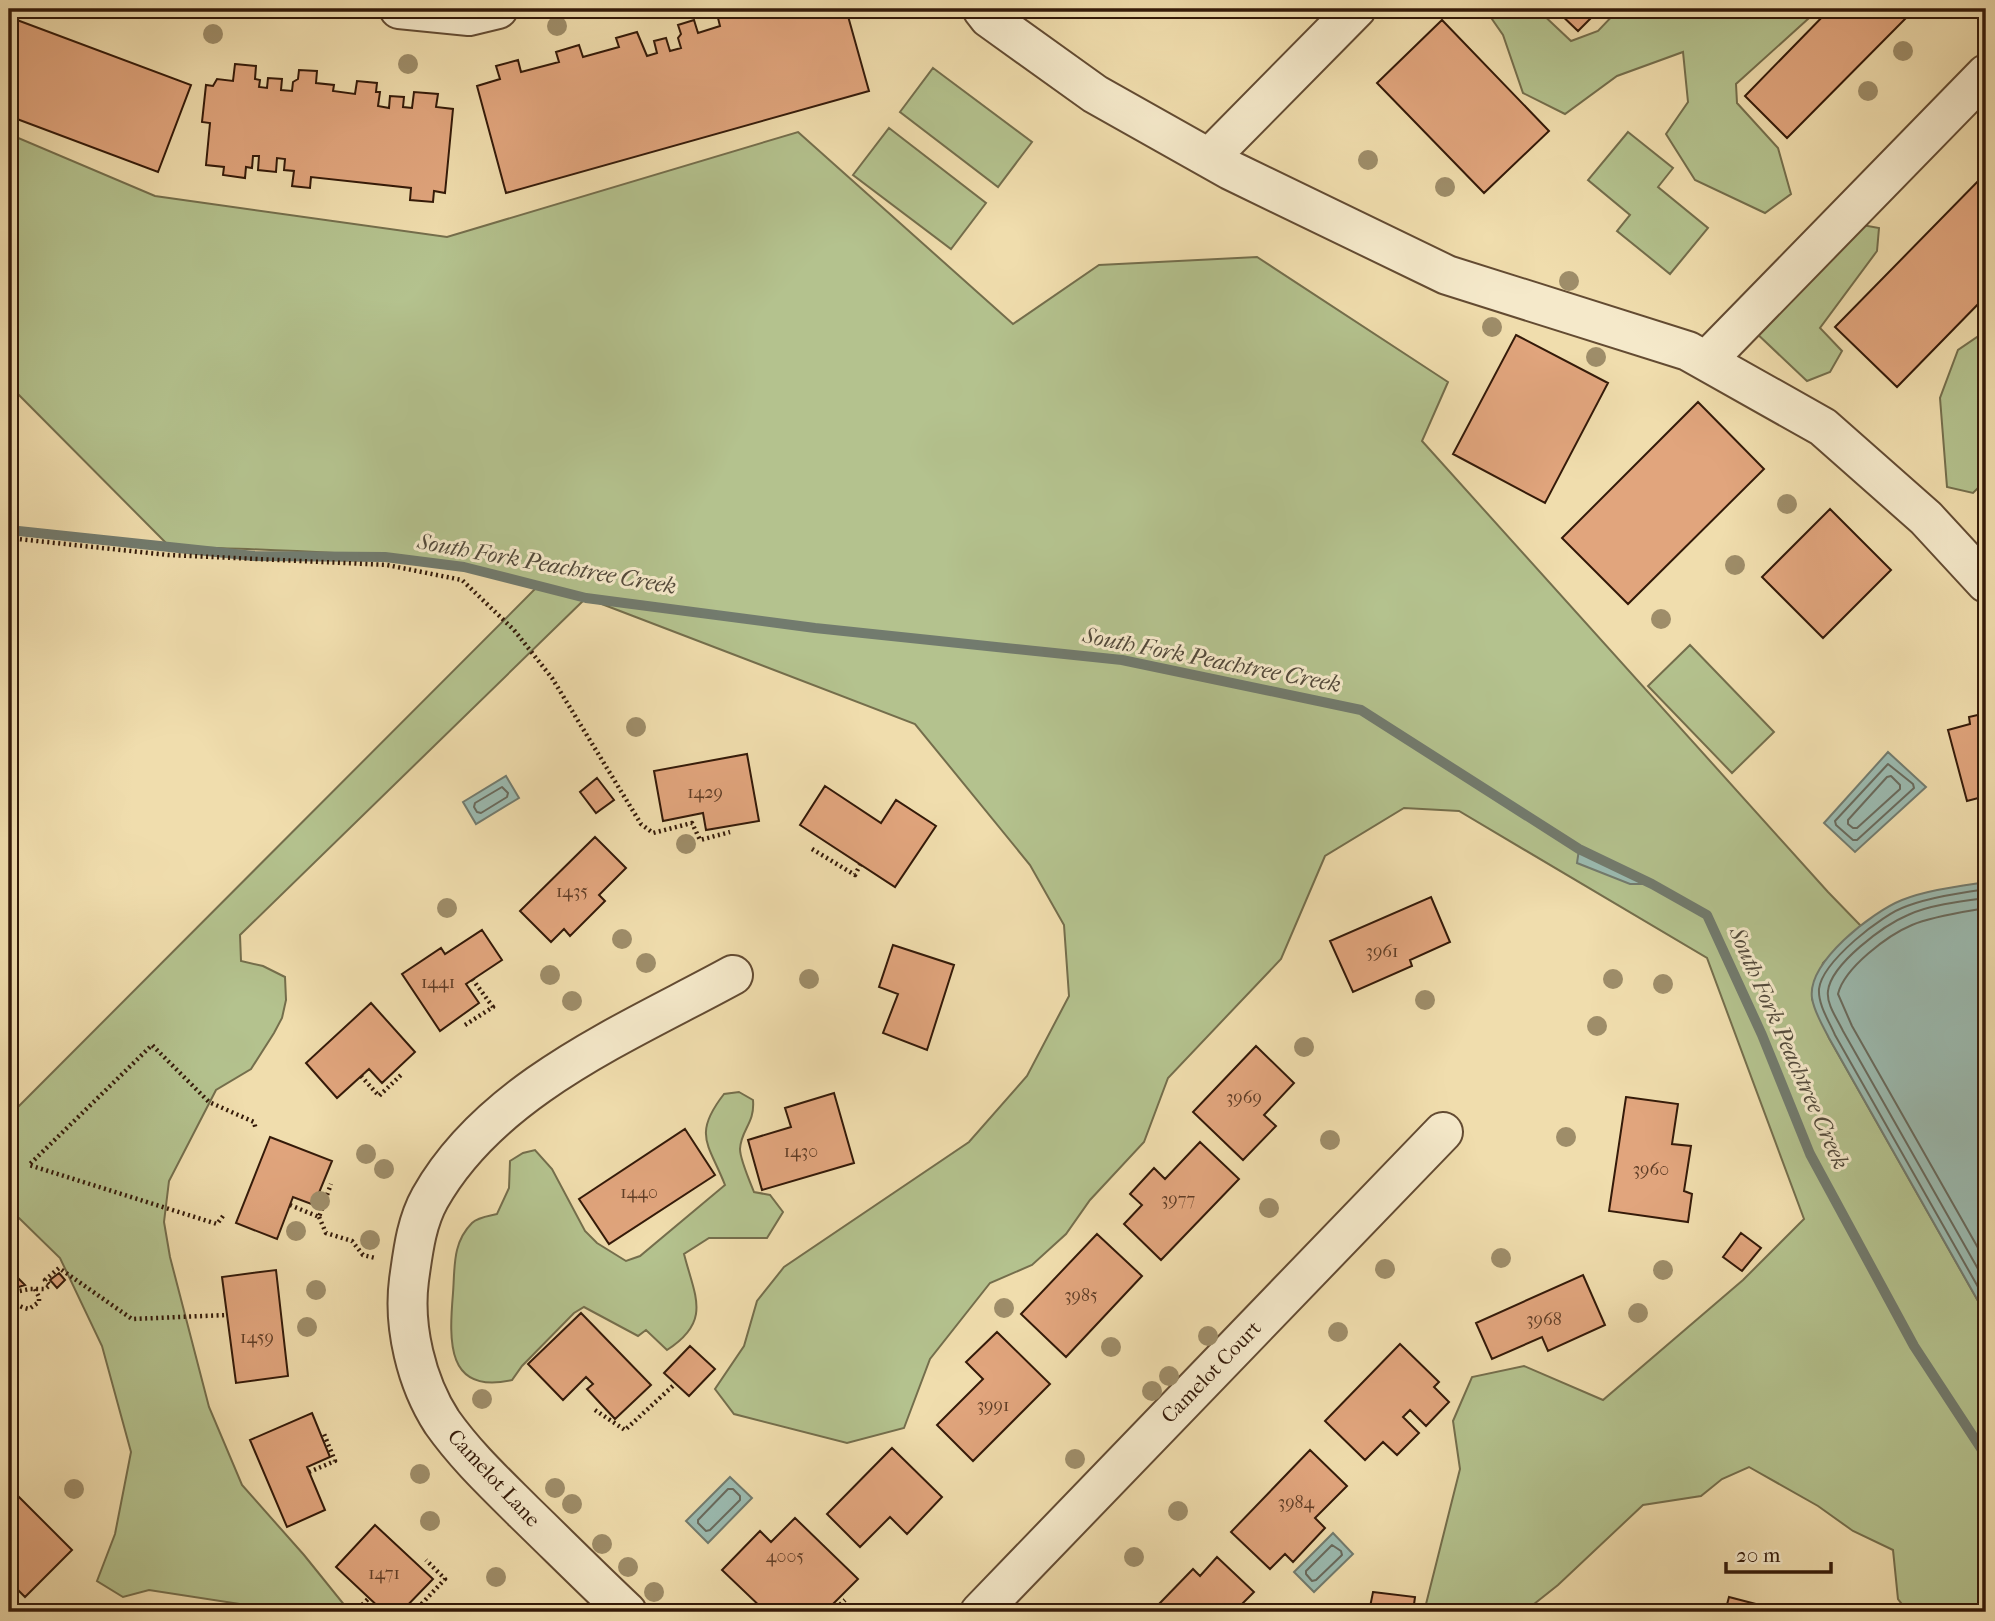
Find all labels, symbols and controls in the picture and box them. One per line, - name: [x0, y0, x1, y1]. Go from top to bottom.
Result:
- water label: South Fork Peachtree Creek: [414, 528, 679, 600]
- water label: South Fork Peachtree Creek: [1080, 622, 1343, 698]
- house number: 1429: [687, 782, 723, 803]
- house number: 1435: [556, 881, 588, 902]
- water label: South Fork Peachtree Creek: [1723, 922, 1855, 1173]
- house number: 3961: [1366, 941, 1398, 962]
- house number: 1441: [421, 972, 455, 993]
- house number: 3969: [1226, 1087, 1262, 1108]
- house number: 1430: [784, 1141, 818, 1162]
- house number: 3960: [1633, 1159, 1669, 1180]
- house number: 1440: [620, 1182, 658, 1203]
- house number: 3977: [1161, 1189, 1195, 1210]
- house number: 3985: [1064, 1285, 1098, 1306]
- house number: 3968: [1526, 1309, 1562, 1330]
- street label: Camelot Court: [1156, 1316, 1266, 1428]
- house number: 1459: [240, 1327, 274, 1348]
- house number: 3991: [977, 1395, 1009, 1416]
- street label: Camelot Lane: [443, 1424, 545, 1532]
- house number: 3984: [1278, 1492, 1315, 1513]
- scale bar: [1726, 1530, 1830, 1574]
- text: 20 m: [1736, 1543, 1781, 1567]
- house number: 4005: [766, 1546, 804, 1567]
- house number: 1471: [368, 1563, 400, 1584]

